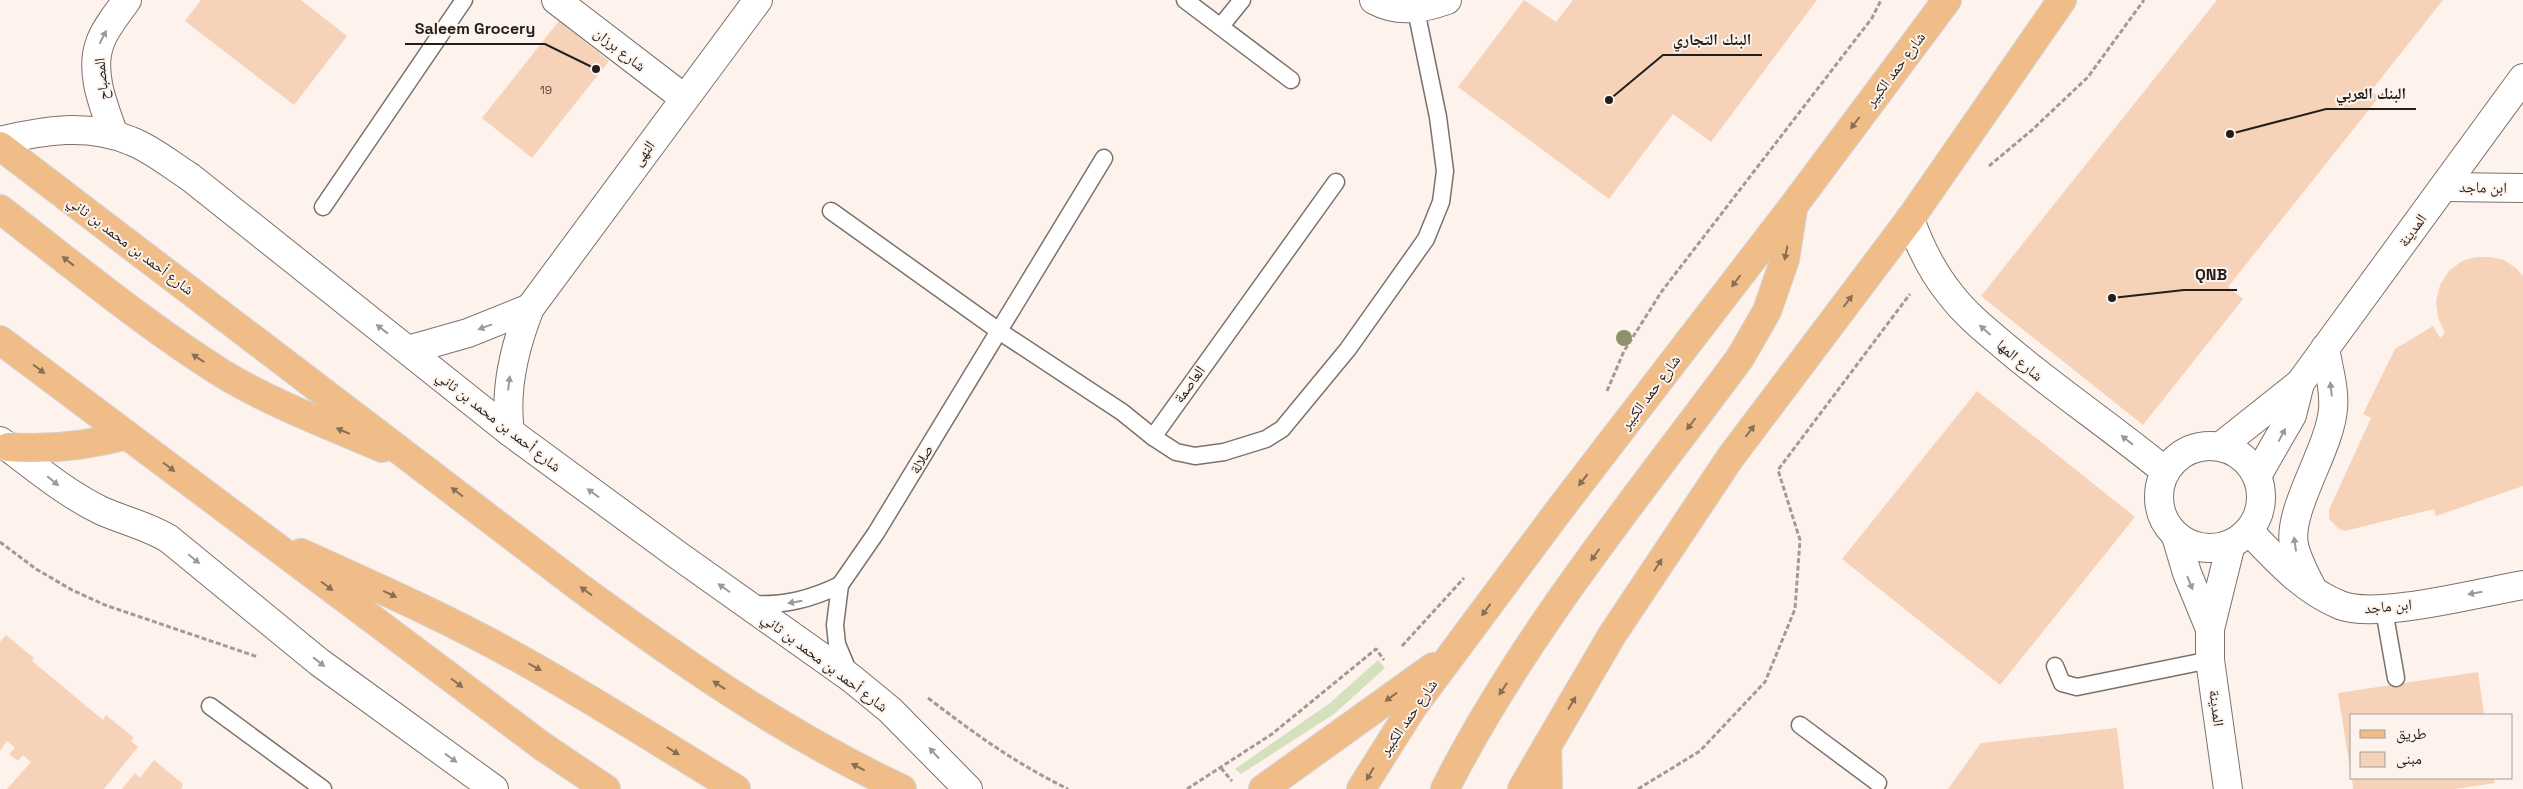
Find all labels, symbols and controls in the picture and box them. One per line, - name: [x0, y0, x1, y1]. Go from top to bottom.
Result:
- callout: Saleem Grocery: [405, 13, 545, 44]
- text: Saleem Grocery: [415, 18, 535, 39]
- street label: شارع برزان: [590, 23, 650, 76]
- callout: البنك التجاري: [1663, 24, 1762, 55]
- street label: شارع حمد الكبير: [1860, 28, 1930, 111]
- text: البنك التجاري: [1673, 29, 1751, 52]
- one-way arrow: [99, 30, 107, 45]
- street label: المصباح: [89, 57, 114, 101]
- callout: البنك العربي: [2326, 78, 2416, 109]
- house number: 19: [540, 82, 552, 98]
- text: البنك العربي: [2336, 83, 2406, 106]
- one-way arrow: [1849, 116, 1860, 129]
- street label: النهى: [627, 136, 659, 170]
- street label: ابن ماجد: [2459, 177, 2507, 198]
- street label: شارع أحمد بن محمد بن ثاني: [62, 191, 198, 301]
- street label: المدينة: [2394, 210, 2430, 250]
- one-way arrow: [1781, 245, 1789, 261]
- one-way arrow: [61, 256, 75, 266]
- callout: QNB: [2184, 259, 2237, 290]
- text: QNB: [2195, 264, 2227, 285]
- one-way arrow: [1730, 274, 1741, 287]
- one-way arrow: [1843, 294, 1853, 308]
- one-way arrow: [376, 323, 389, 334]
- one-way arrow: [477, 323, 492, 331]
- one-way arrow: [1980, 324, 1992, 336]
- street label: شارع المها: [1992, 335, 2047, 386]
- street label: شارع حمد الكبير: [1615, 351, 1685, 434]
- one-way arrow: [192, 353, 205, 362]
- street label: العاصمة: [1169, 362, 1209, 406]
- one-way arrow: [32, 364, 45, 375]
- street label: شارع أحمد بن محمد بن ثاني: [431, 366, 565, 478]
- one-way arrow: [505, 375, 513, 391]
- one-way arrow: [2327, 380, 2335, 396]
- one-way arrow: [1686, 417, 1697, 430]
- one-way arrow: [1745, 425, 1756, 438]
- one-way arrow: [336, 427, 350, 435]
- one-way arrow: [2278, 427, 2286, 442]
- one-way arrow: [2120, 435, 2134, 445]
- street label: صلالة: [905, 441, 937, 477]
- one-way arrow: [162, 462, 176, 472]
- one-way arrow: [1577, 473, 1588, 486]
- one-way arrow: [47, 475, 59, 486]
- one-way arrow: [451, 487, 464, 498]
- one-way arrow: [586, 488, 600, 498]
- one-way arrow: [2291, 536, 2299, 552]
- one-way arrow: [1590, 548, 1600, 562]
- one-way arrow: [187, 554, 200, 565]
- one-way arrow: [1653, 558, 1663, 571]
- one-way arrow: [2187, 576, 2195, 590]
- one-way arrow: [320, 581, 334, 591]
- one-way arrow: [718, 583, 731, 593]
- one-way arrow: [580, 586, 593, 597]
- one-way arrow: [383, 590, 397, 598]
- one-way arrow: [2467, 590, 2483, 598]
- street label: ابن ماجد: [2363, 594, 2413, 619]
- one-way arrow: [787, 598, 803, 606]
- one-way arrow: [1481, 603, 1491, 617]
- street label: شارع أحمد بن محمد بن ثاني: [756, 608, 892, 718]
- one-way arrow: [312, 657, 325, 668]
- one-way arrow: [527, 663, 542, 671]
- street label: شارع حمد الكبير: [1374, 675, 1442, 760]
- one-way arrow: [450, 678, 464, 688]
- one-way arrow: [712, 680, 725, 690]
- one-way arrow: [1498, 682, 1508, 695]
- street label: المدينة: [2205, 689, 2229, 727]
- one-way arrow: [1384, 692, 1397, 702]
- one-way arrow: [1568, 696, 1577, 709]
- legend: [2350, 714, 2513, 779]
- text: طريق: [2396, 724, 2427, 744]
- one-way arrow: [667, 747, 680, 756]
- one-way arrow: [928, 748, 940, 760]
- text: مبنى: [2396, 749, 2422, 769]
- one-way arrow: [444, 753, 458, 763]
- one-way arrow: [851, 763, 866, 771]
- one-way arrow: [1366, 766, 1374, 781]

